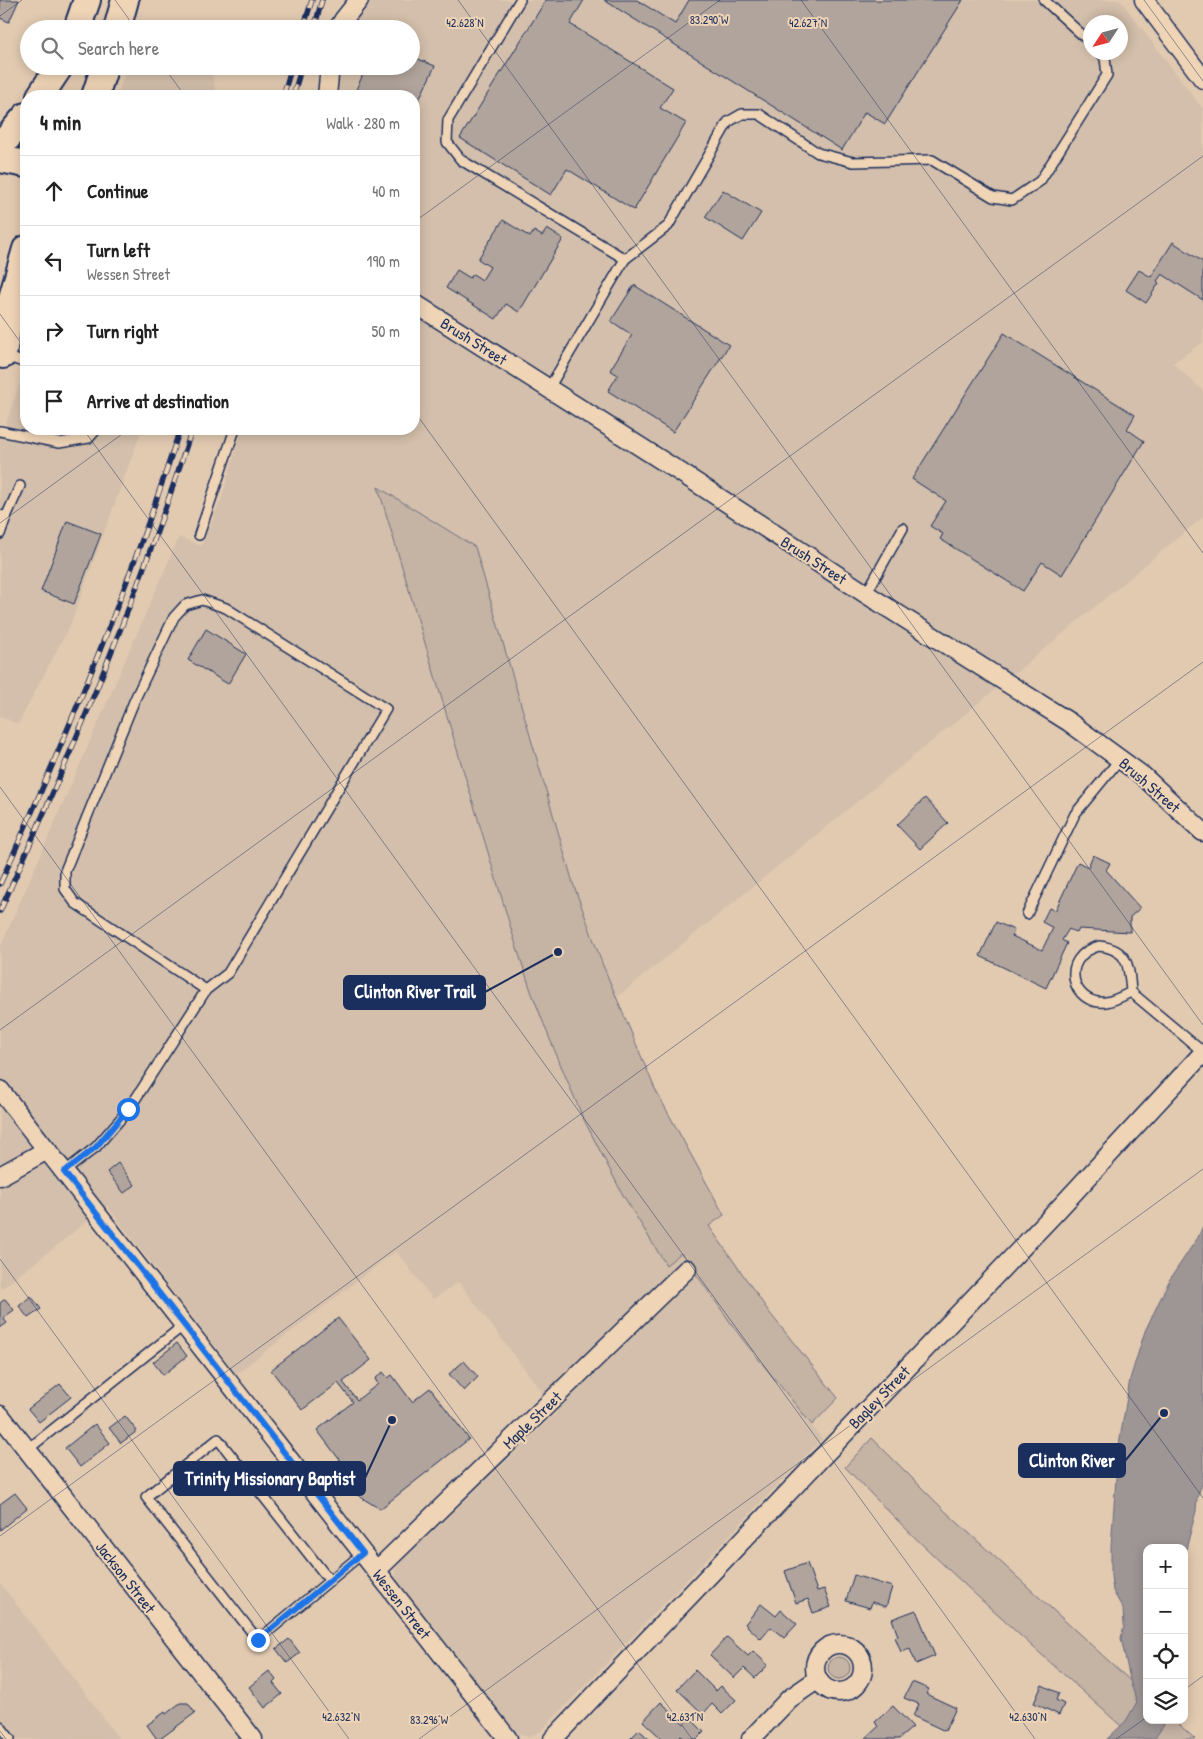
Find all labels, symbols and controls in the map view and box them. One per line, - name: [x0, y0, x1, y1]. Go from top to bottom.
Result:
- text: 83.290°W: [690, 11, 729, 28]
- text: 42.628°N: [446, 14, 484, 31]
- text: 42.627°N: [789, 14, 827, 31]
- north arrow: [1083, 15, 1128, 60]
- search box: [20, 20, 420, 75]
- icon: search: [38, 34, 66, 62]
- text: Search here: [78, 35, 159, 61]
- text: 4 min: [40, 108, 81, 137]
- text: Walk · 280 m: [326, 112, 400, 134]
- icon: ahead: [40, 177, 68, 205]
- text: Continue: [87, 178, 148, 204]
- text: 40 m: [372, 180, 400, 202]
- text: Turn left: [87, 237, 150, 263]
- icon: left: [40, 247, 68, 275]
- text: 190 m: [367, 250, 400, 272]
- text: Wessen Street: [87, 263, 170, 285]
- street label: Brush Street: [437, 312, 512, 370]
- icon: right: [40, 317, 68, 345]
- text: Turn right: [87, 318, 158, 344]
- text: 50 m: [372, 320, 400, 342]
- icon: arrive: [40, 387, 68, 415]
- text: Arrive at destination: [87, 388, 229, 414]
- street label: Brush Street: [777, 530, 852, 590]
- street label: Brush Street: [1115, 752, 1186, 818]
- callout: Clinton River Trail: [344, 976, 485, 1009]
- text: Clinton River Trail: [354, 979, 477, 1004]
- route start: [117, 1098, 140, 1121]
- street label: Bagley Street: [843, 1360, 915, 1433]
- street label: Maple Street: [498, 1386, 567, 1454]
- callout: Clinton River: [1019, 1444, 1125, 1477]
- text: Clinton River: [1029, 1448, 1115, 1473]
- callout: Trinity Missionary Baptist: [174, 1462, 365, 1495]
- text: Trinity Missionary Baptist: [184, 1466, 356, 1492]
- street label: Jackson Street: [91, 1536, 161, 1618]
- map controls: [1143, 1544, 1188, 1724]
- button: +: [1143, 1544, 1188, 1589]
- street label: Wessen Street: [368, 1564, 437, 1644]
- button: −: [1143, 1589, 1188, 1634]
- route end: [247, 1629, 270, 1652]
- button: locate: [1143, 1634, 1188, 1679]
- button: layers: [1143, 1679, 1188, 1724]
- text: 42.632°N: [322, 1708, 360, 1725]
- text: 42.631°N: [667, 1708, 703, 1725]
- text: 42.630°N: [1009, 1708, 1047, 1725]
- text: 83.296°W: [410, 1711, 449, 1728]

